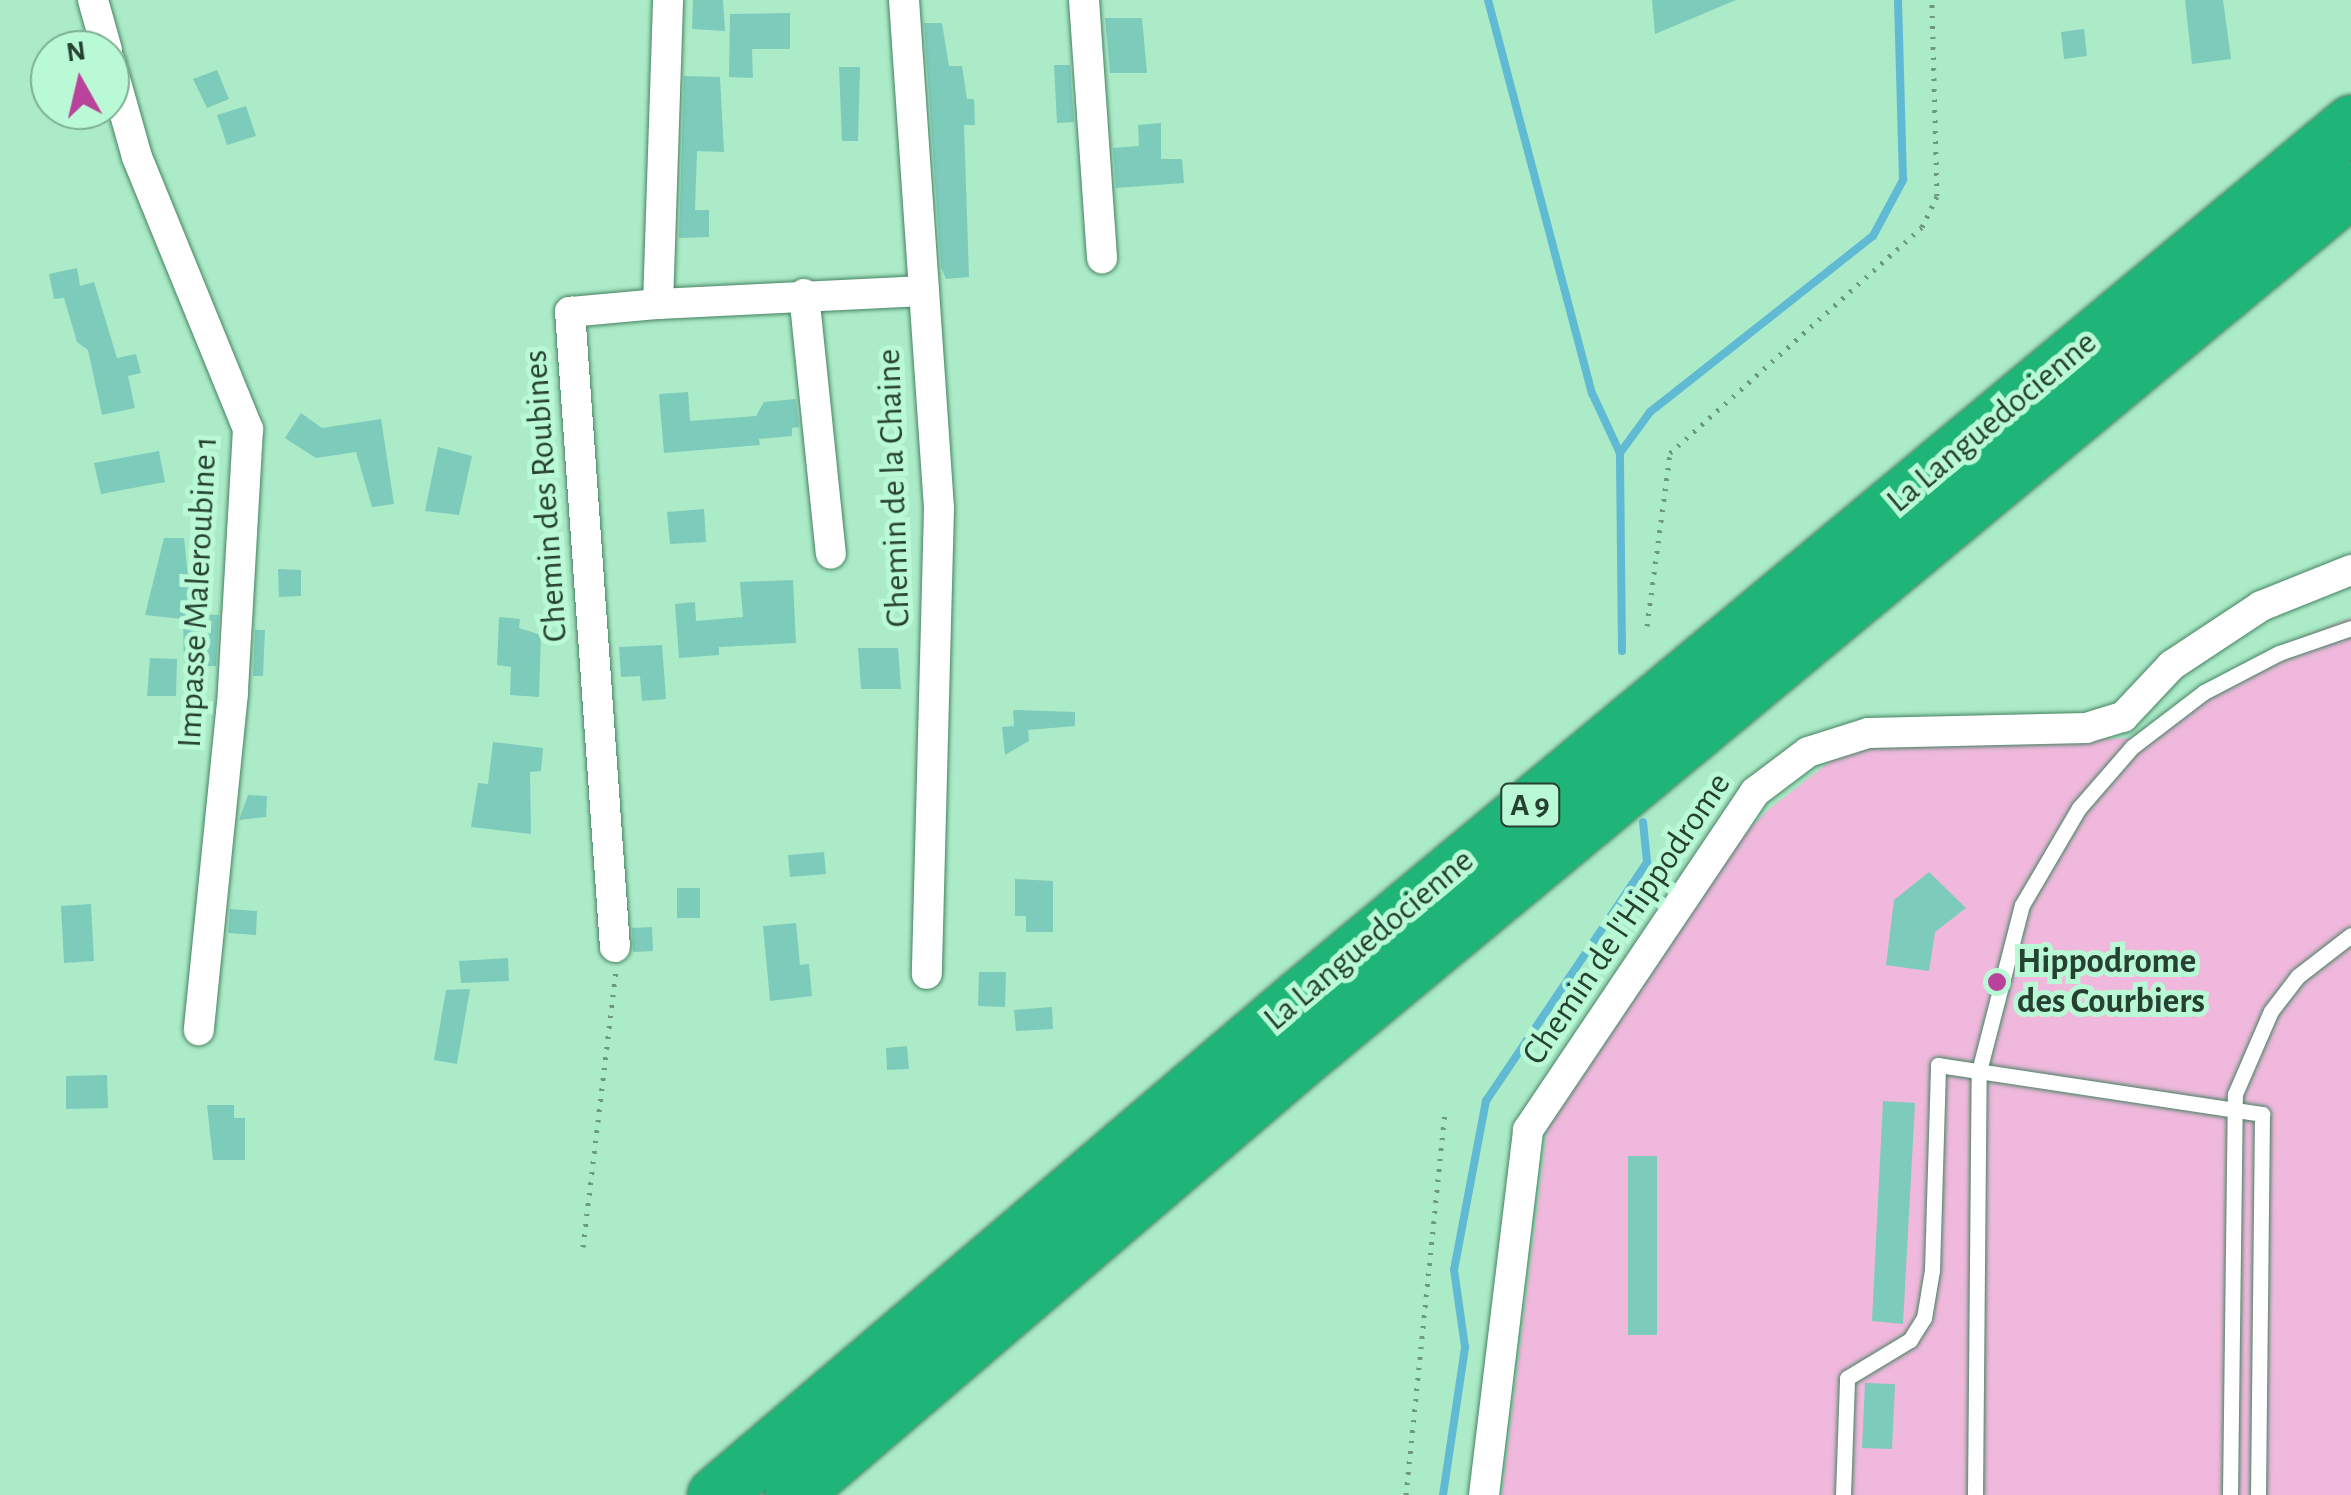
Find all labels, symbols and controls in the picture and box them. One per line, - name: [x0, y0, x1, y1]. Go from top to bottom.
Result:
- north arrow: [30, 30, 130, 130]
- text: N: [65, 37, 88, 67]
- street label: La Languedocienne: [1878, 322, 2106, 522]
- street label: Chemin de la Chaine: [868, 348, 920, 628]
- street label: Chemin des Roubines: [515, 349, 577, 643]
- street label: Impasse Maleroubine 1: [169, 435, 227, 749]
- street label: Chemin de l'Hippodrome: [1514, 765, 1740, 1073]
- road number: A 9: [1500, 778, 1560, 832]
- street label: La Languedocienne: [1255, 840, 1483, 1040]
- place label: Hippodrome des Courbiers: [2017, 941, 2205, 1023]
- marker: Hippodrome des Courbiers: [1986, 971, 2008, 993]

